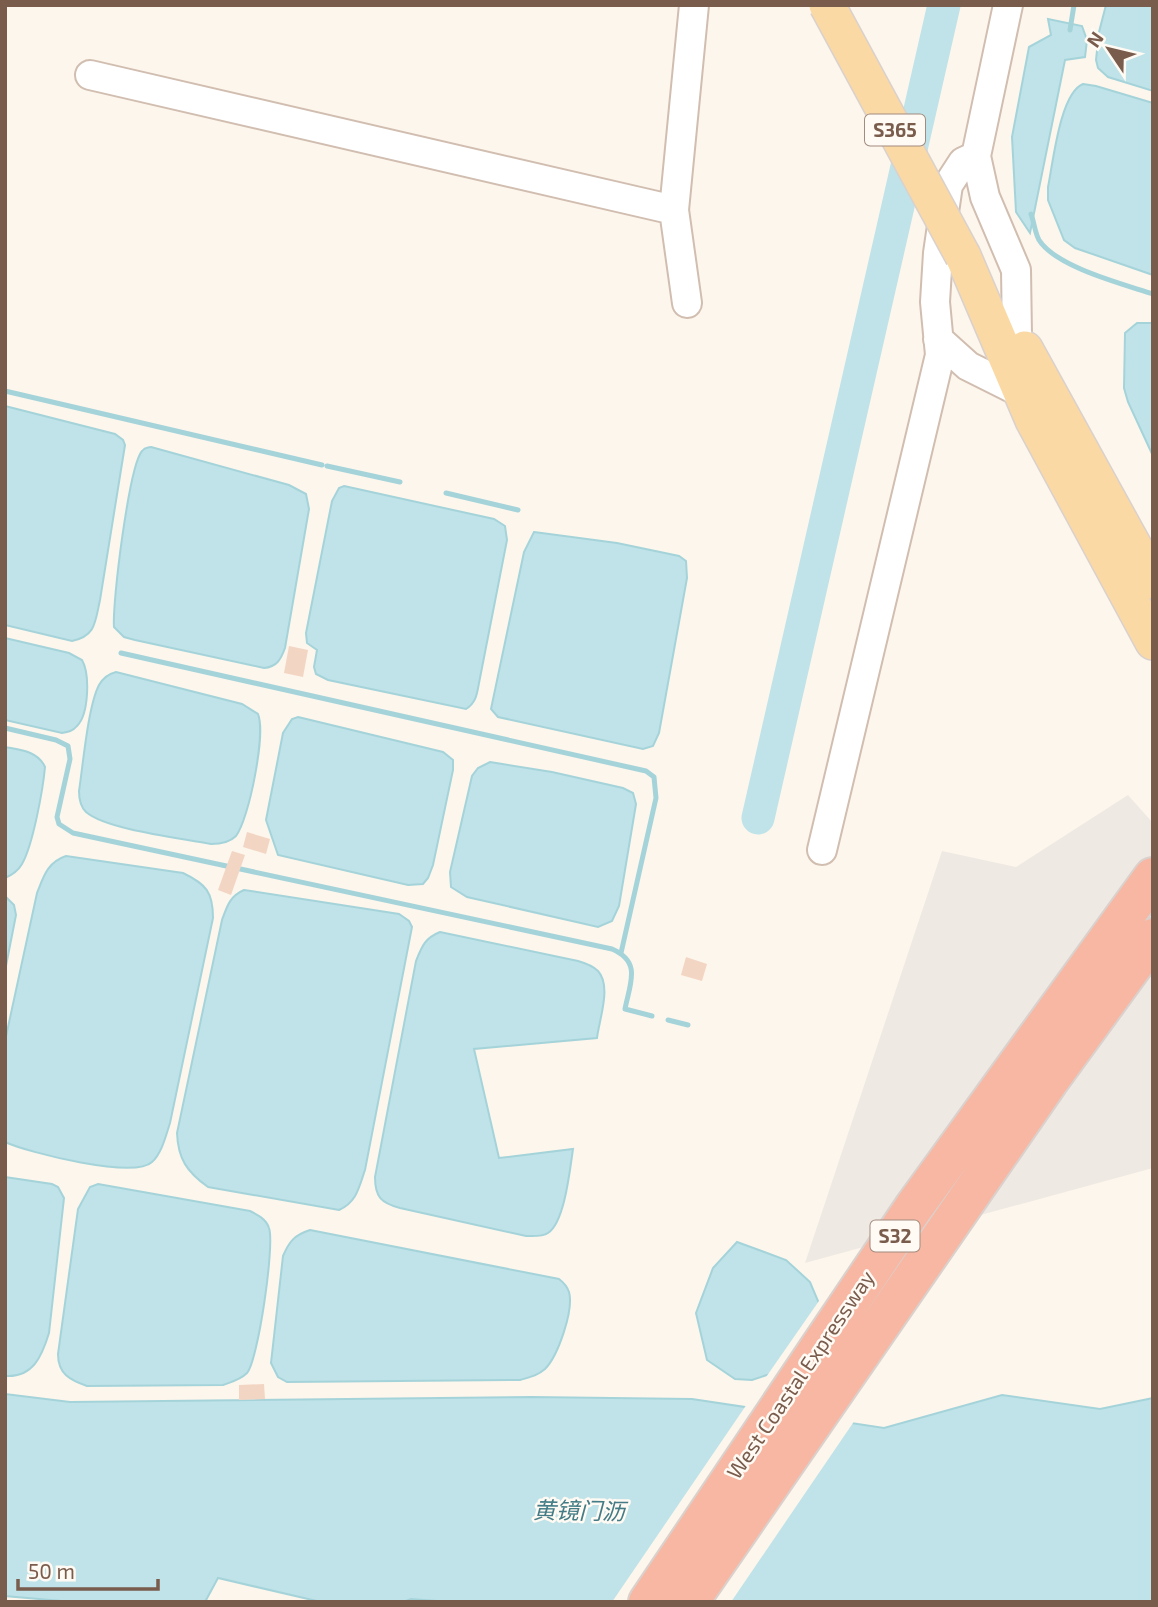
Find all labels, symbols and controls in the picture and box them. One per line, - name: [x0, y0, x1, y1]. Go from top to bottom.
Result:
- north arrow: [1074, 14, 1144, 84]
- text: N: [1081, 27, 1108, 51]
- road number: S365: [865, 114, 925, 146]
- road number: S32: [870, 1220, 920, 1252]
- street label: West Coastal Expressway: [721, 1265, 879, 1483]
- water label: 黄镜门沥: [533, 1495, 629, 1525]
- scale bar: [18, 1548, 158, 1592]
- text: 50 m: [28, 1558, 75, 1583]

